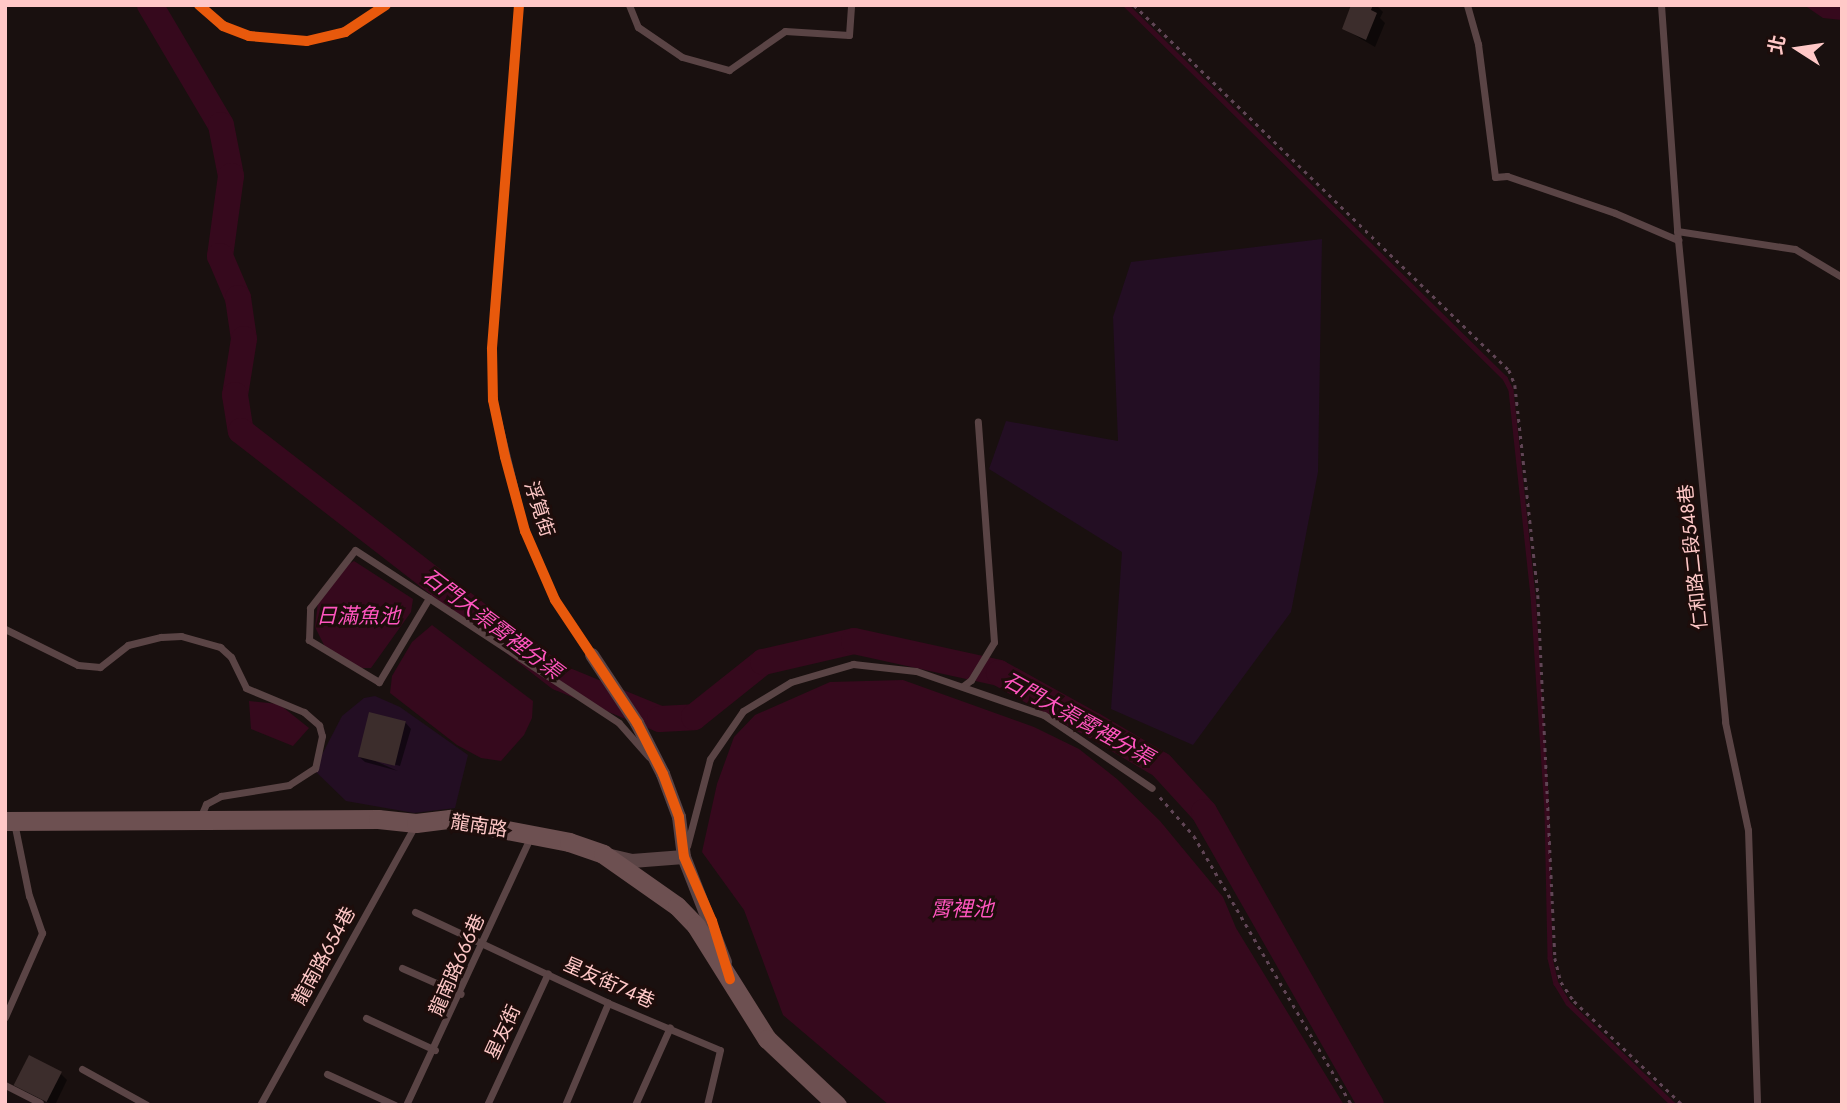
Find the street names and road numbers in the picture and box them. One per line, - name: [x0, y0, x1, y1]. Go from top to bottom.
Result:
- street label: 浮筧街: [519, 478, 559, 540]
- street label: 仁和路二段548巷: [1674, 483, 1712, 631]
- street label: 龍南路: [449, 810, 509, 842]
- street label: 龍南路654巷: [288, 903, 360, 1009]
- street label: 龍南路666巷: [424, 911, 490, 1019]
- street label: 星友街74巷: [560, 953, 658, 1013]
- street label: 星友街: [481, 1001, 525, 1063]

